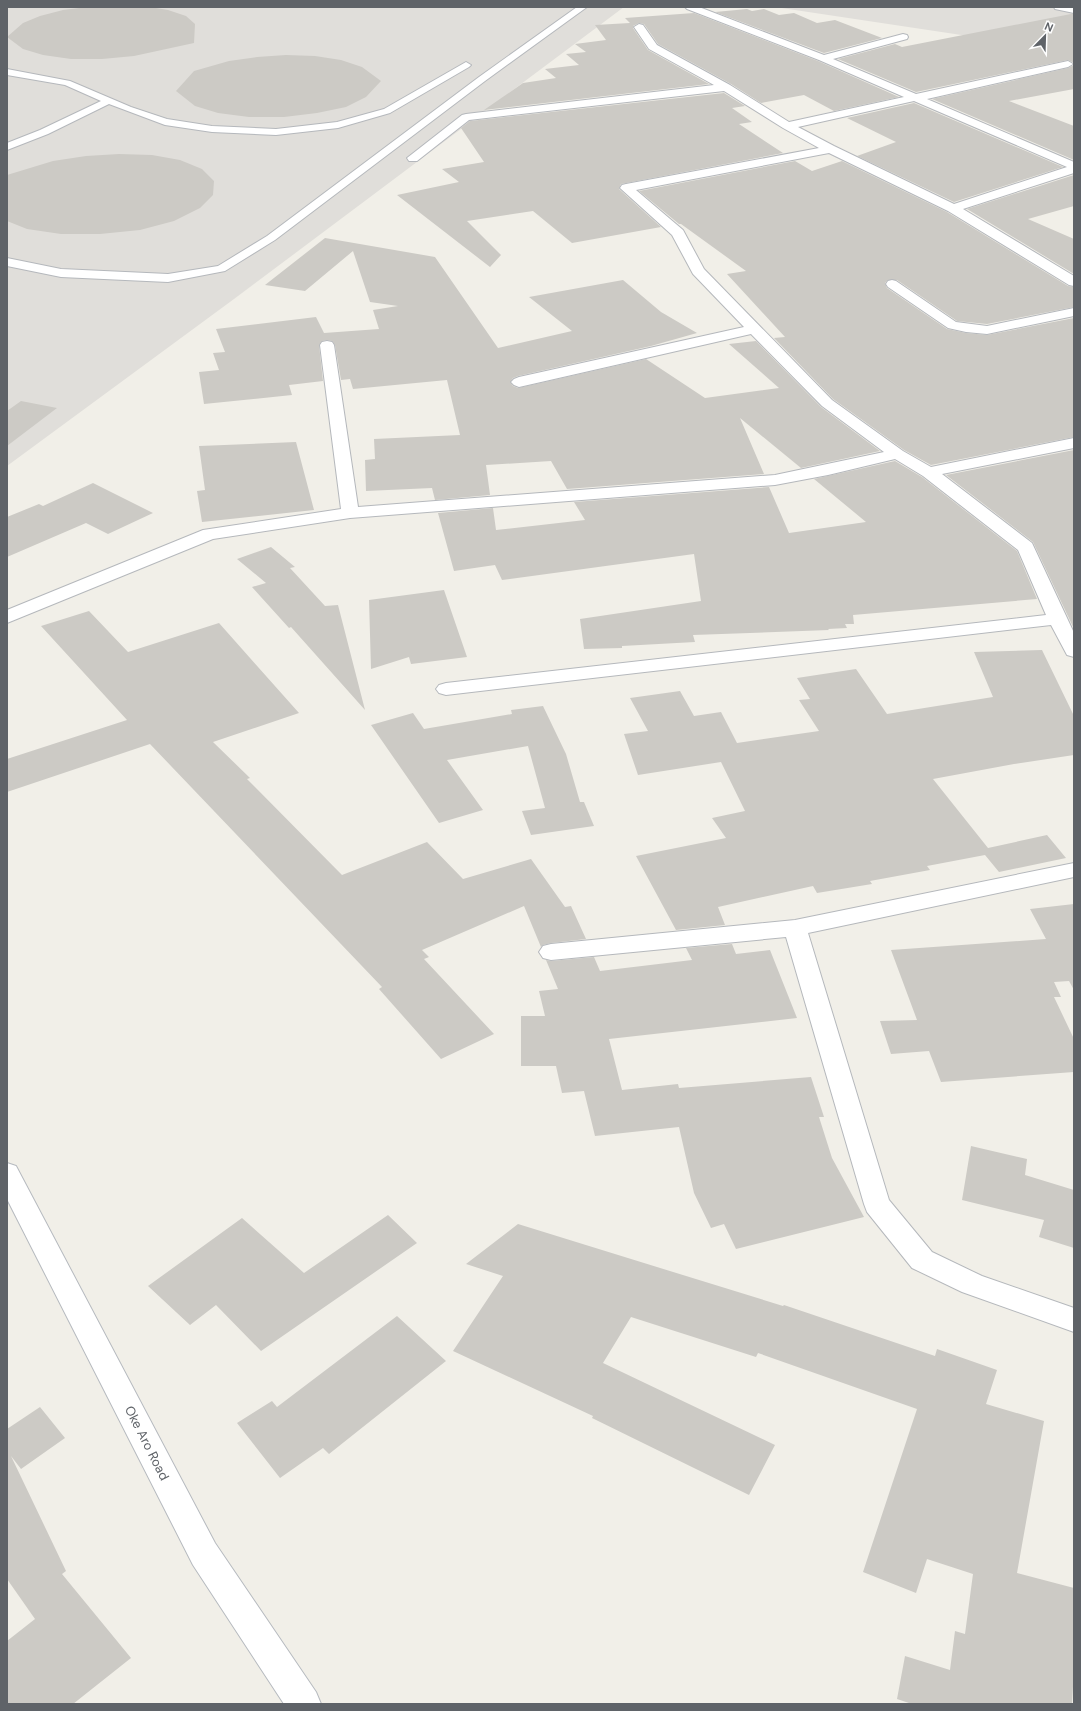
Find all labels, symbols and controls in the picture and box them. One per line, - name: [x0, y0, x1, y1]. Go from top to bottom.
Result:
- north arrow: [1025, 16, 1065, 56]
- text: N: [1042, 19, 1055, 35]
- street label: Oke Aro Road: [121, 1403, 173, 1483]

